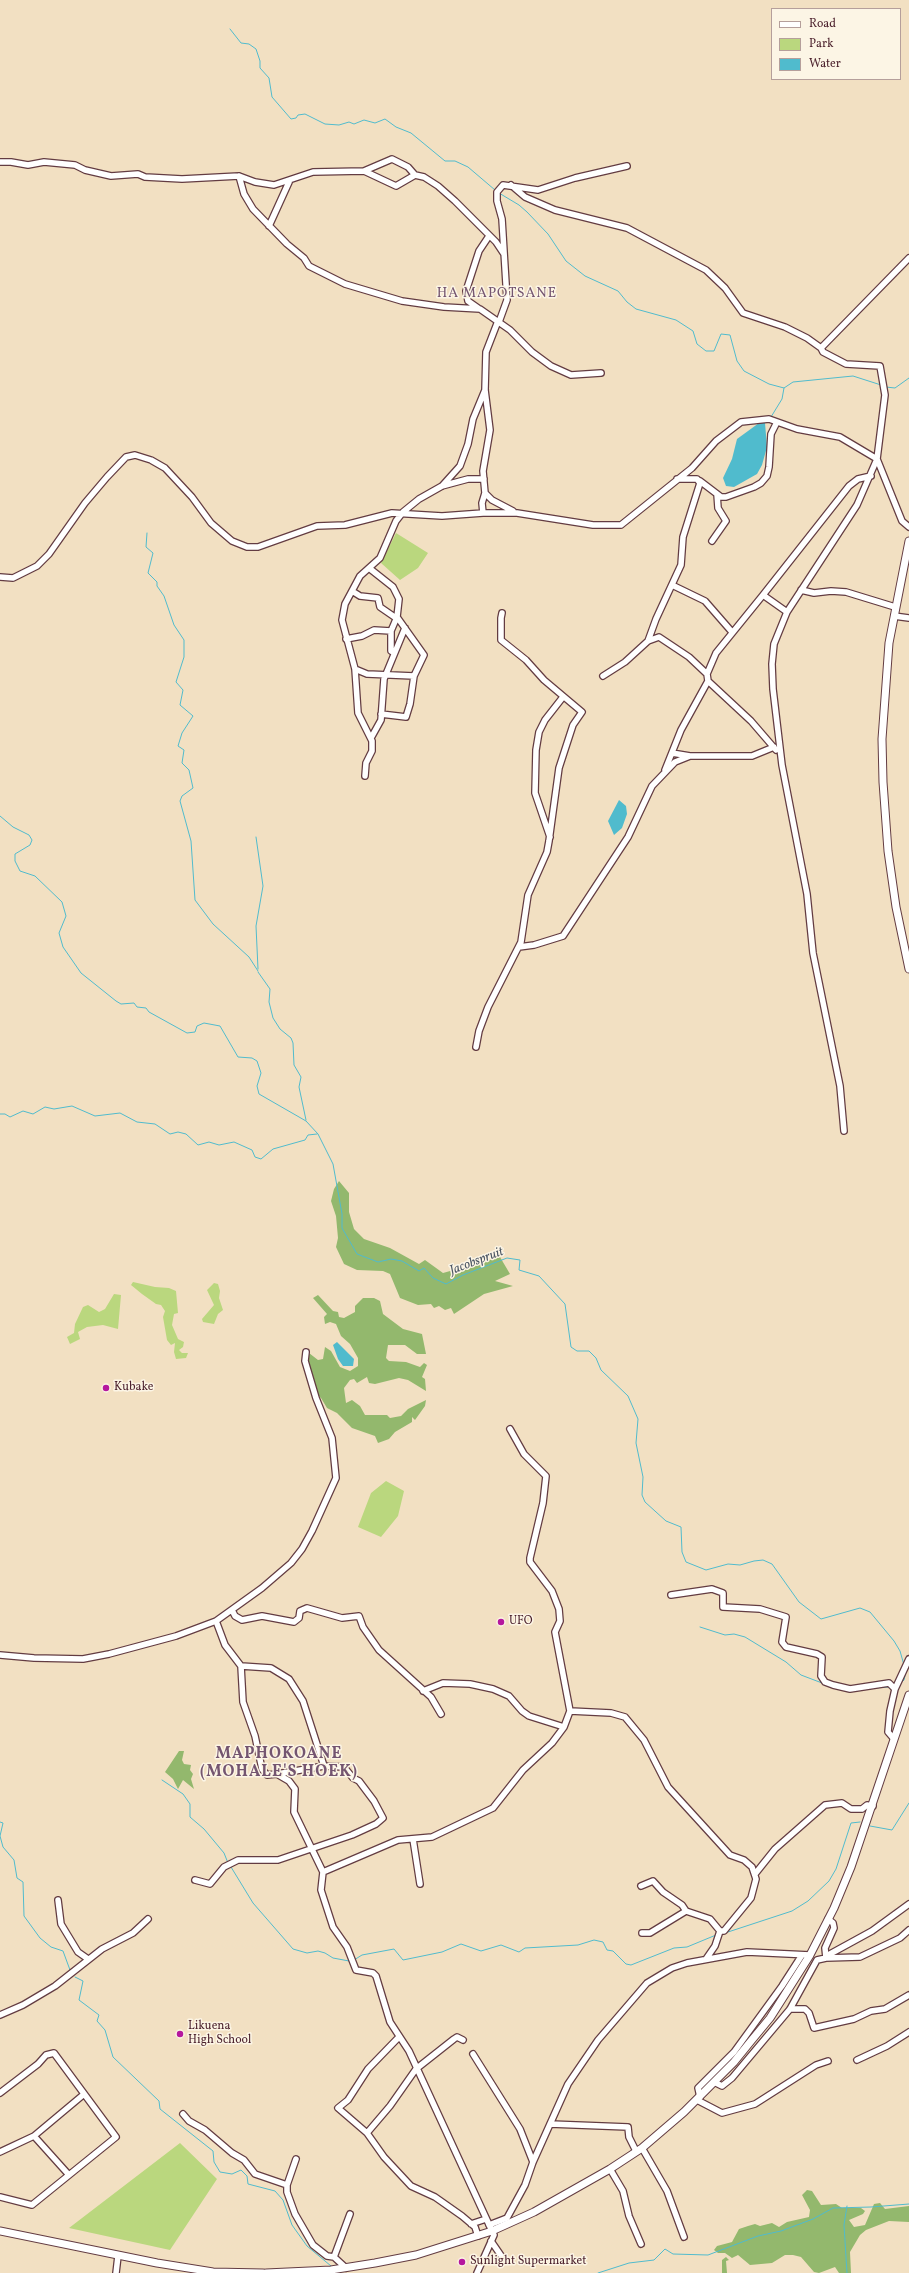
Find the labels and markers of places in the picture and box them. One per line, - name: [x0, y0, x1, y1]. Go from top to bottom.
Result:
- place label: Kubake: [114, 1381, 153, 1395]
- marker: Kubake: [101, 1383, 111, 1393]
- place label: UFO: [509, 1615, 533, 1629]
- marker: UFO: [496, 1617, 506, 1627]
- place label: Likuena High School: [188, 2020, 251, 2048]
- marker: Likuena High School: [175, 2029, 185, 2039]
- place label: Sunlight Supermarket: [470, 2255, 587, 2269]
- marker: Sunlight Supermarket: [457, 2257, 467, 2267]

